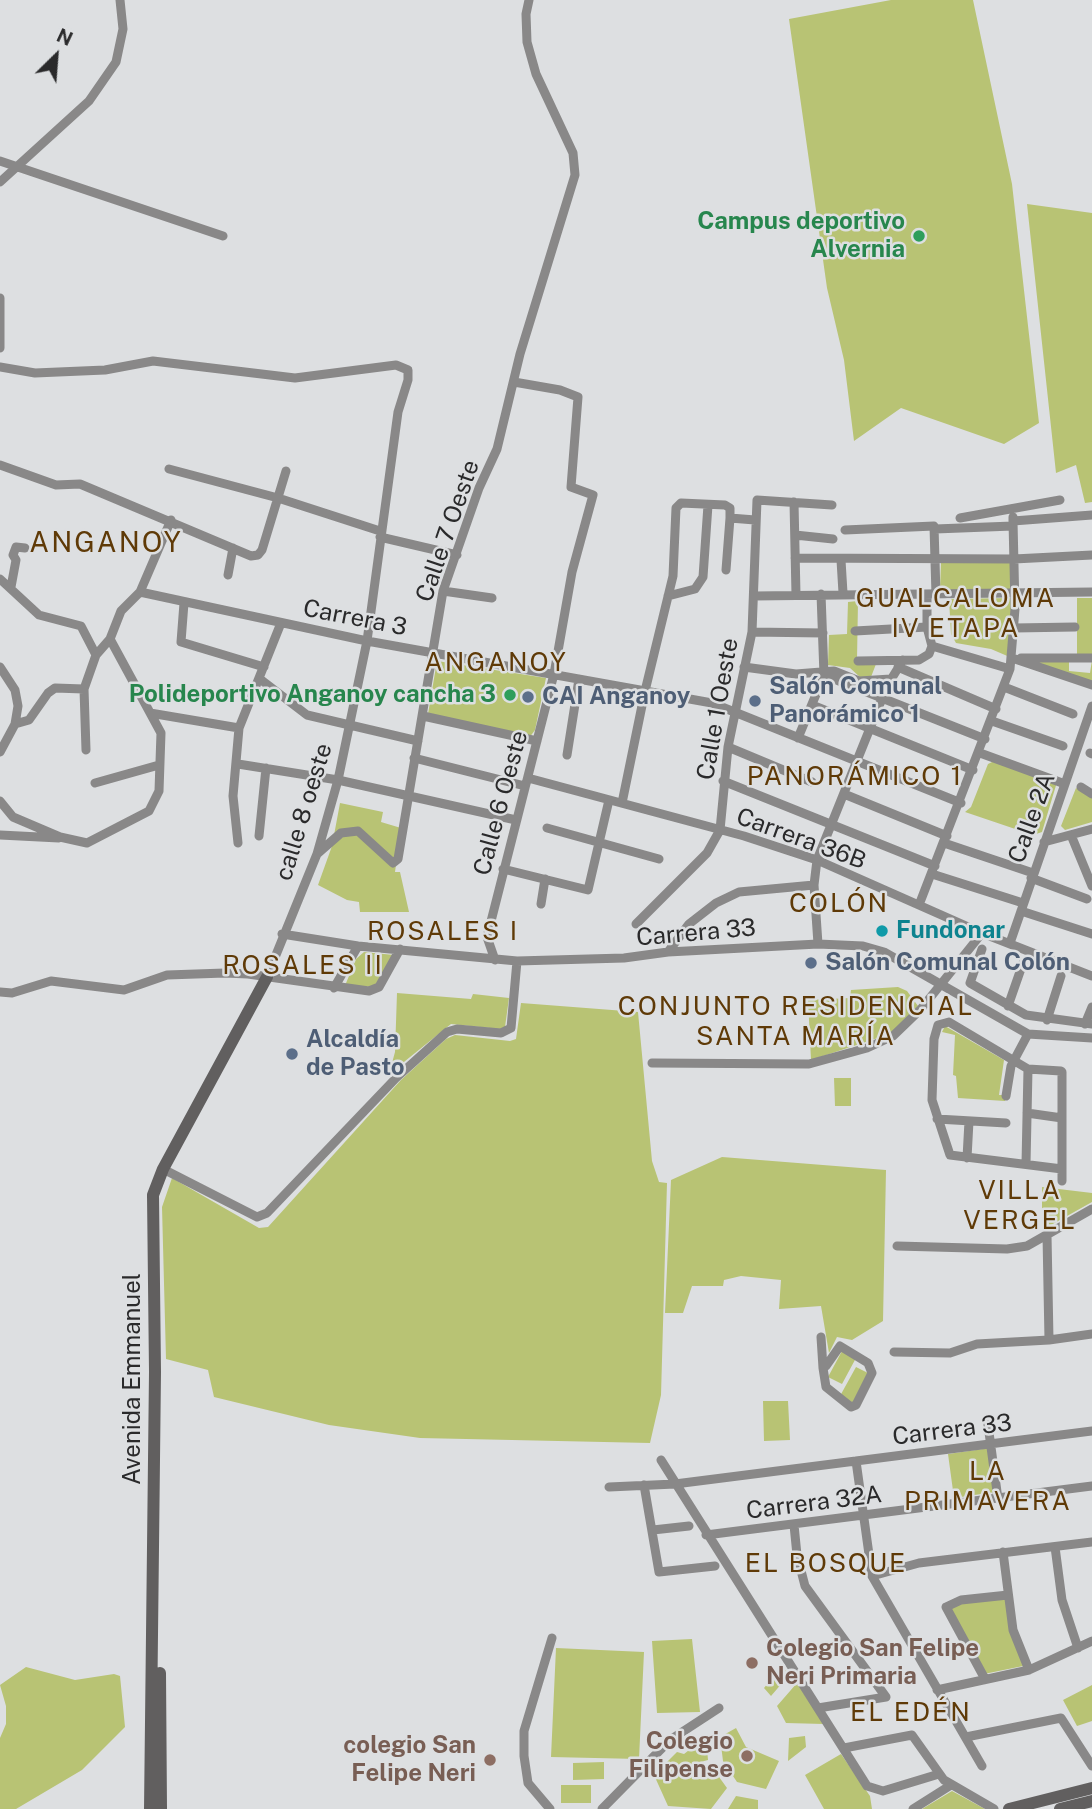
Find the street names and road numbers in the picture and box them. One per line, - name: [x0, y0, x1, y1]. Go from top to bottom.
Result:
- street label: Calle 7 Oeste: [410, 456, 486, 606]
- street label: Carrera 3: [301, 594, 409, 642]
- street label: Calle 1 Oeste: [691, 636, 745, 782]
- street label: Calle 6 Oeste: [468, 727, 534, 879]
- street label: calle 8 oeste: [269, 740, 339, 884]
- street label: Calle 2A: [1002, 769, 1062, 867]
- street label: Carrera 36B: [732, 802, 870, 876]
- street label: Carrera 33: [635, 913, 757, 953]
- street label: Avenida Emmanuel: [119, 1273, 147, 1485]
- street label: Carrera 33: [891, 1408, 1013, 1452]
- street label: Carrera 32A: [745, 1480, 883, 1526]

